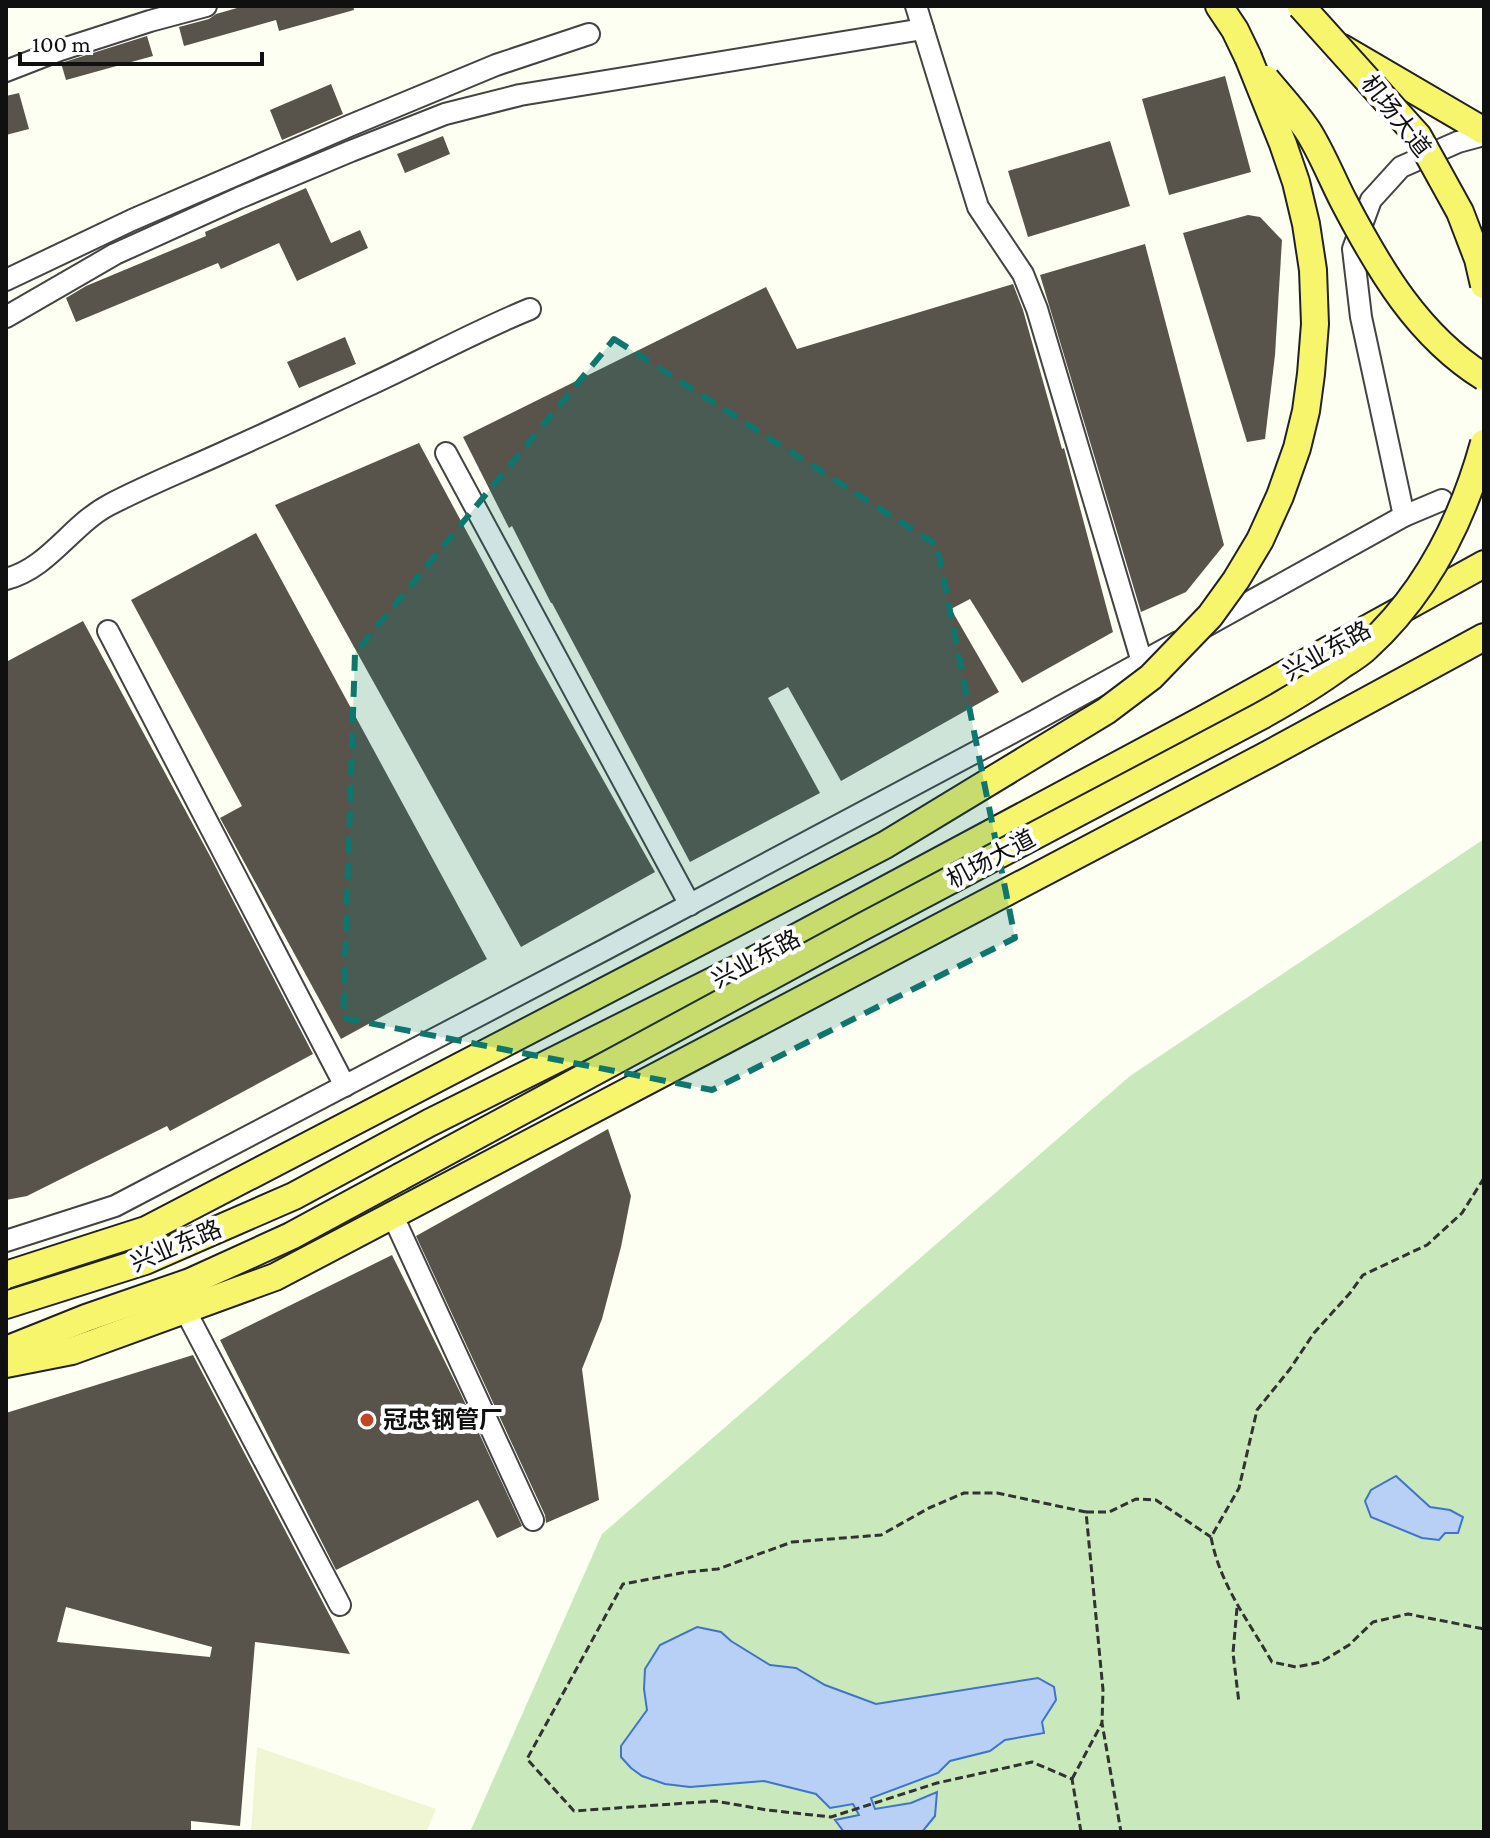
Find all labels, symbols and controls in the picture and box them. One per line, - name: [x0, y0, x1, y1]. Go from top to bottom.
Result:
- scale bar: [20, 16, 262, 66]
- text: 100 m: [32, 30, 91, 57]
- street label: 机场大道: [1356, 70, 1437, 162]
- street label: 兴业东路: [1278, 615, 1375, 686]
- street label: 机场大道: [942, 824, 1039, 893]
- street label: 兴业东路: [707, 924, 804, 993]
- street label: 兴业东路: [126, 1214, 225, 1277]
- place label: 冠忠钢管厂: [383, 1406, 503, 1433]
- marker: 冠忠钢管厂: [358, 1411, 376, 1429]

